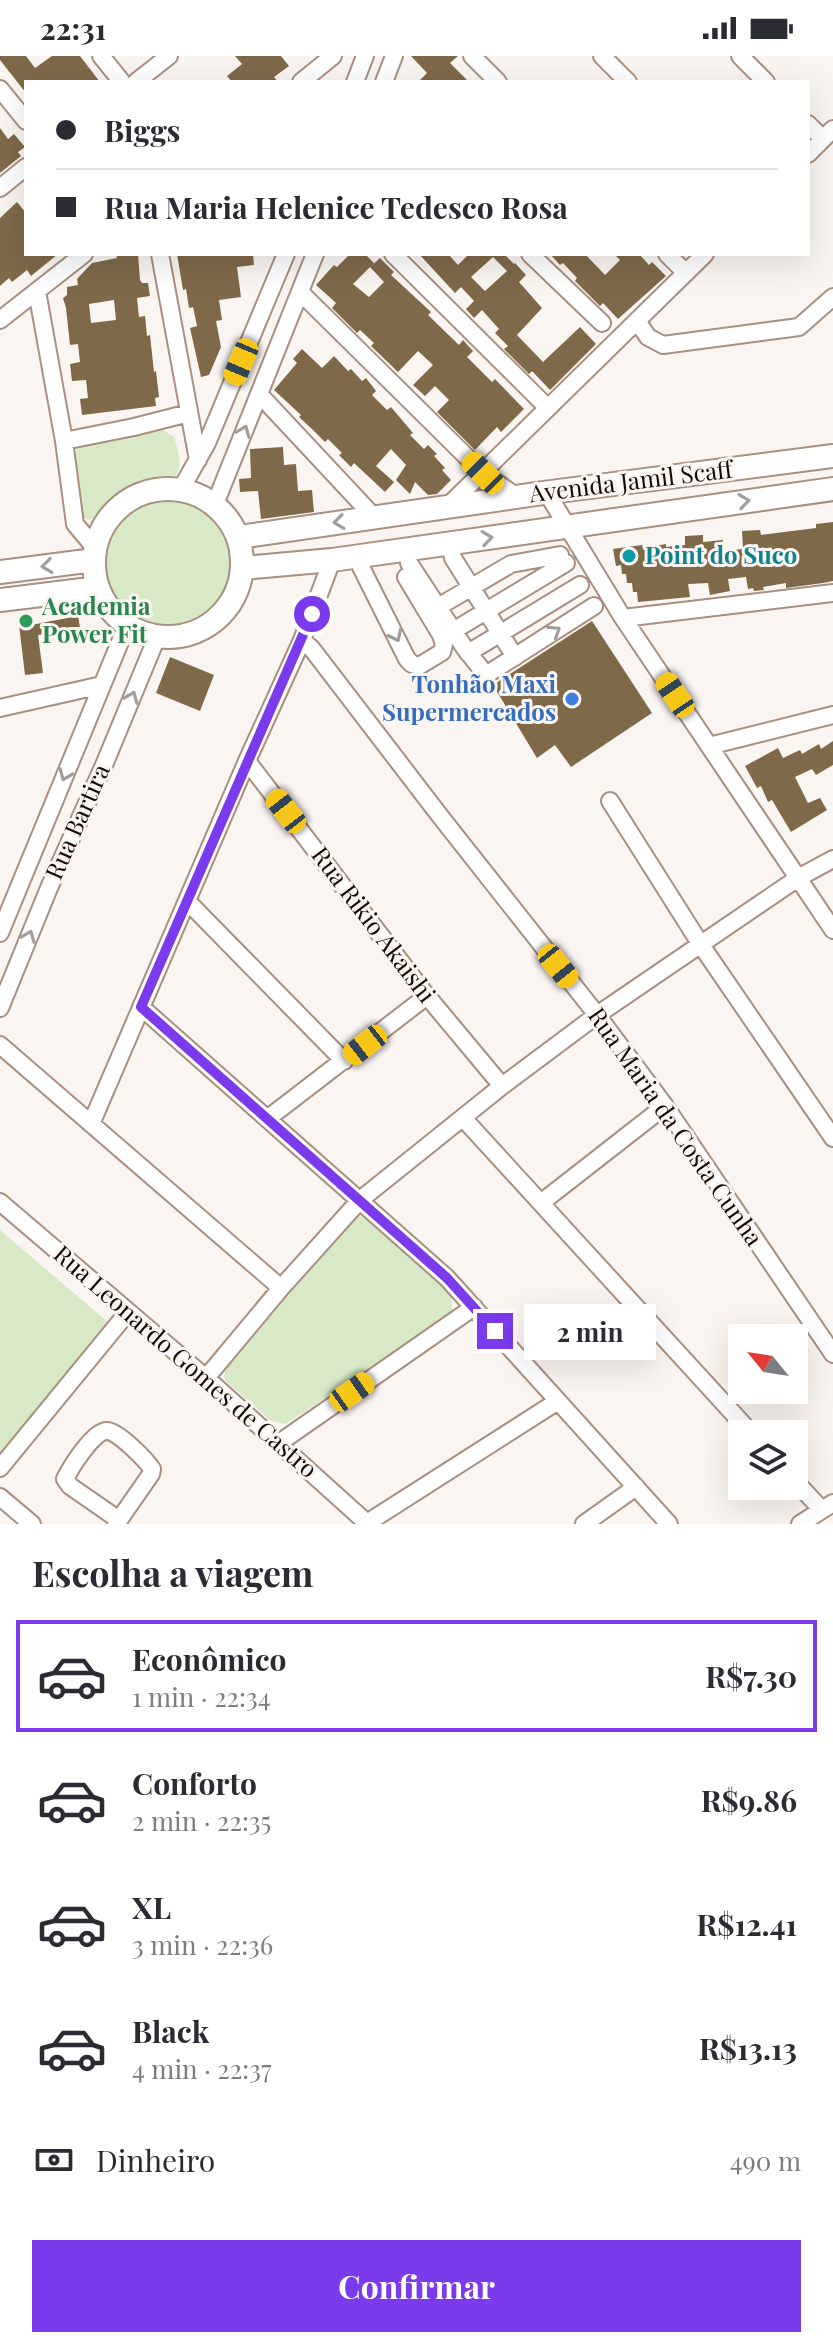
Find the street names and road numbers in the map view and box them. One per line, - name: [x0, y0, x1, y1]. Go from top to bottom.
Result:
- street label: Avenida Jamil Scaff: [526, 451, 736, 508]
- street label: Rua Bartira: [37, 759, 116, 884]
- street label: Rua Rikio Akaishi: [305, 839, 444, 1008]
- street label: Rua Maria da Costa Cunha: [582, 1000, 771, 1251]
- street label: Rua Leonardo Gomes de Castro: [48, 1237, 325, 1484]

